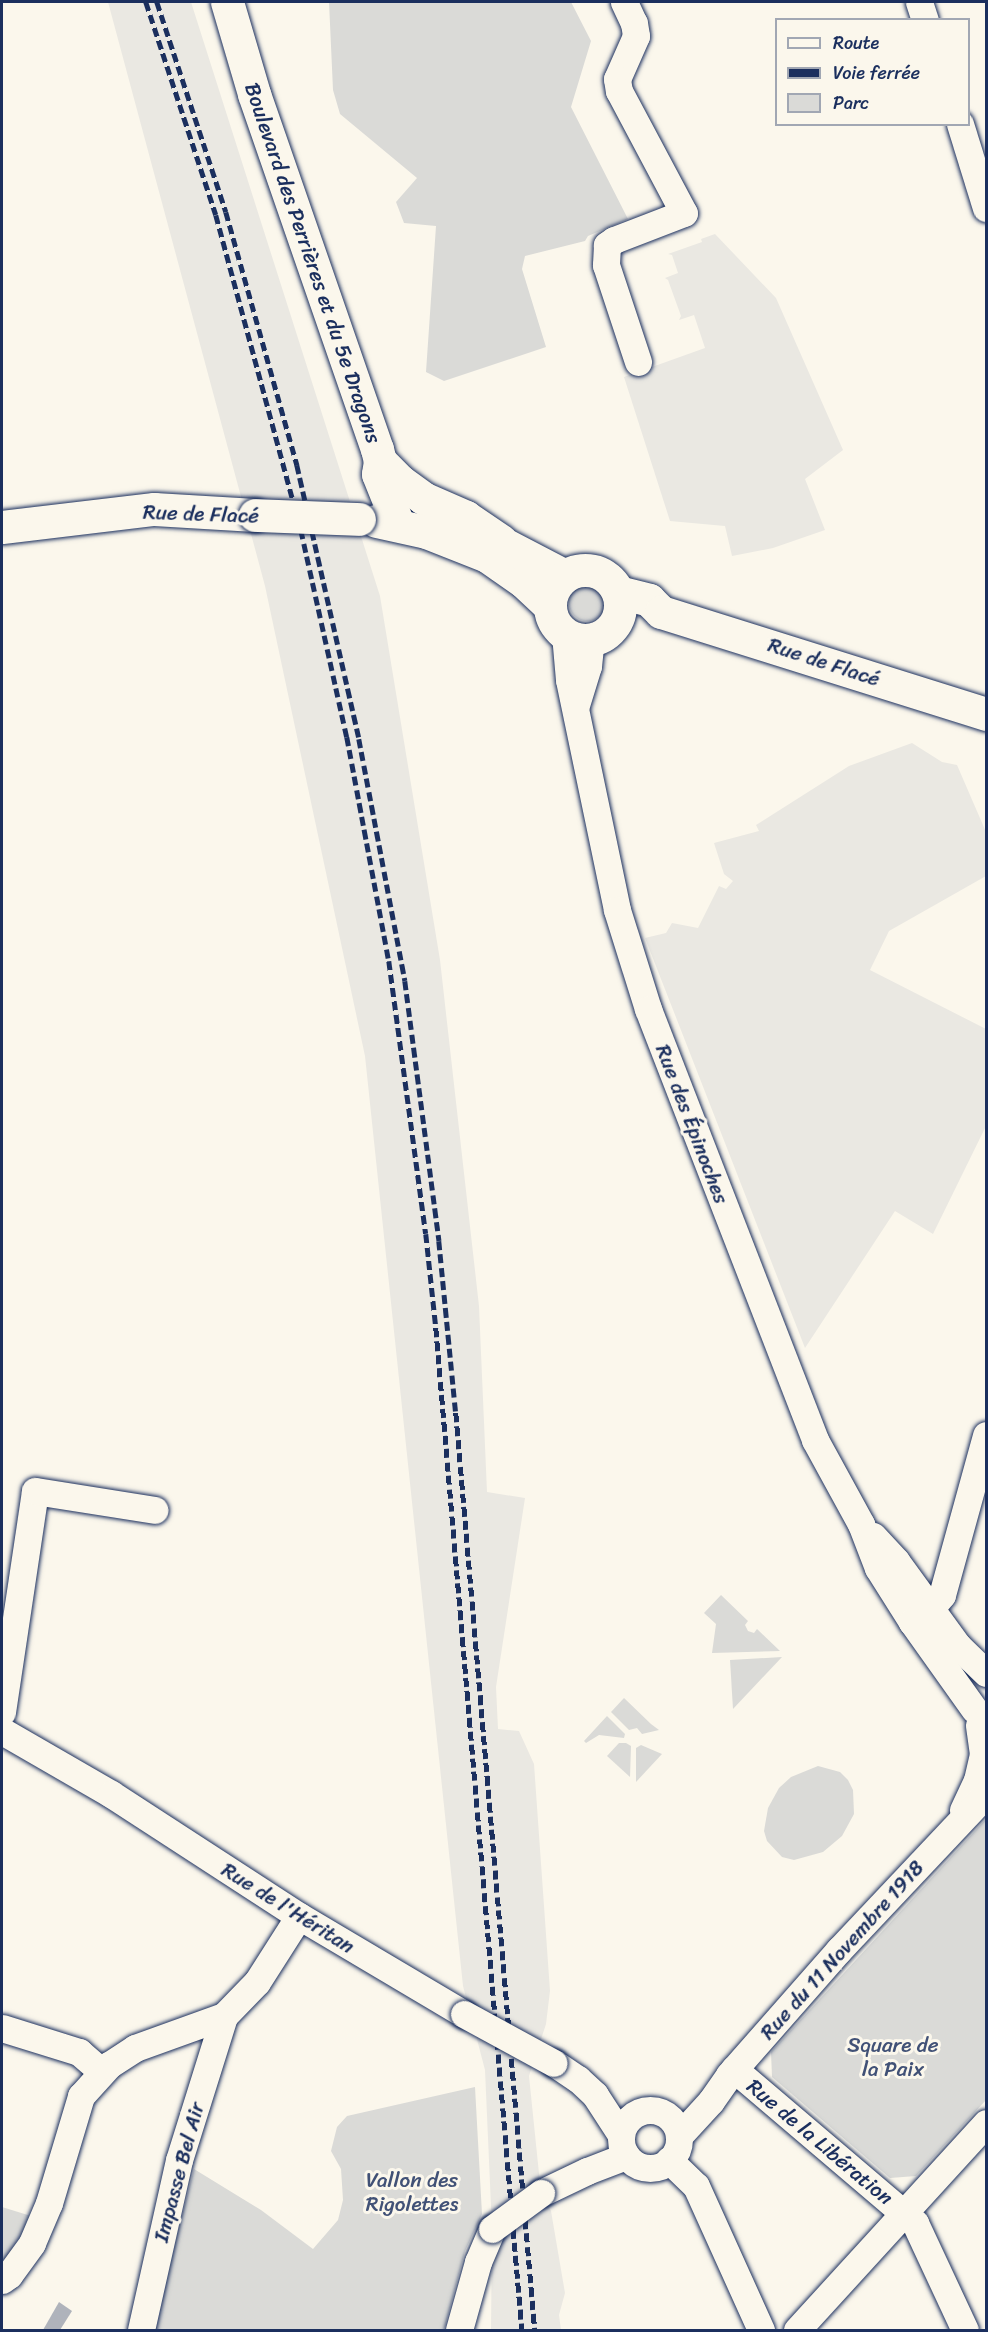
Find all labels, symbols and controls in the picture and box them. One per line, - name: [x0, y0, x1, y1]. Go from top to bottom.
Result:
- legend: [775, 18, 970, 126]
- text: Route: [833, 27, 879, 59]
- text: Voie ferrée: [833, 57, 920, 89]
- street label: Boulevard des Perrières et du 5e Dragons: [239, 79, 387, 447]
- text: Parc: [833, 87, 869, 119]
- street label: Rue de Flacé: [142, 499, 260, 529]
- street label: Rue de Flacé: [765, 632, 883, 692]
- street label: Rue des Épinoches: [650, 1041, 734, 1207]
- street label: Rue du 11 Novembre 1918: [755, 1855, 929, 2045]
- street label: Rue de l'Héritan: [217, 1857, 359, 1959]
- park label: Square de la Paix: [847, 2032, 939, 2082]
- street label: Rue de la Libération: [742, 2074, 898, 2210]
- street label: Impasse Bel Air: [148, 2099, 210, 2245]
- park label: Vallon des Rigolettes: [366, 2167, 458, 2217]

